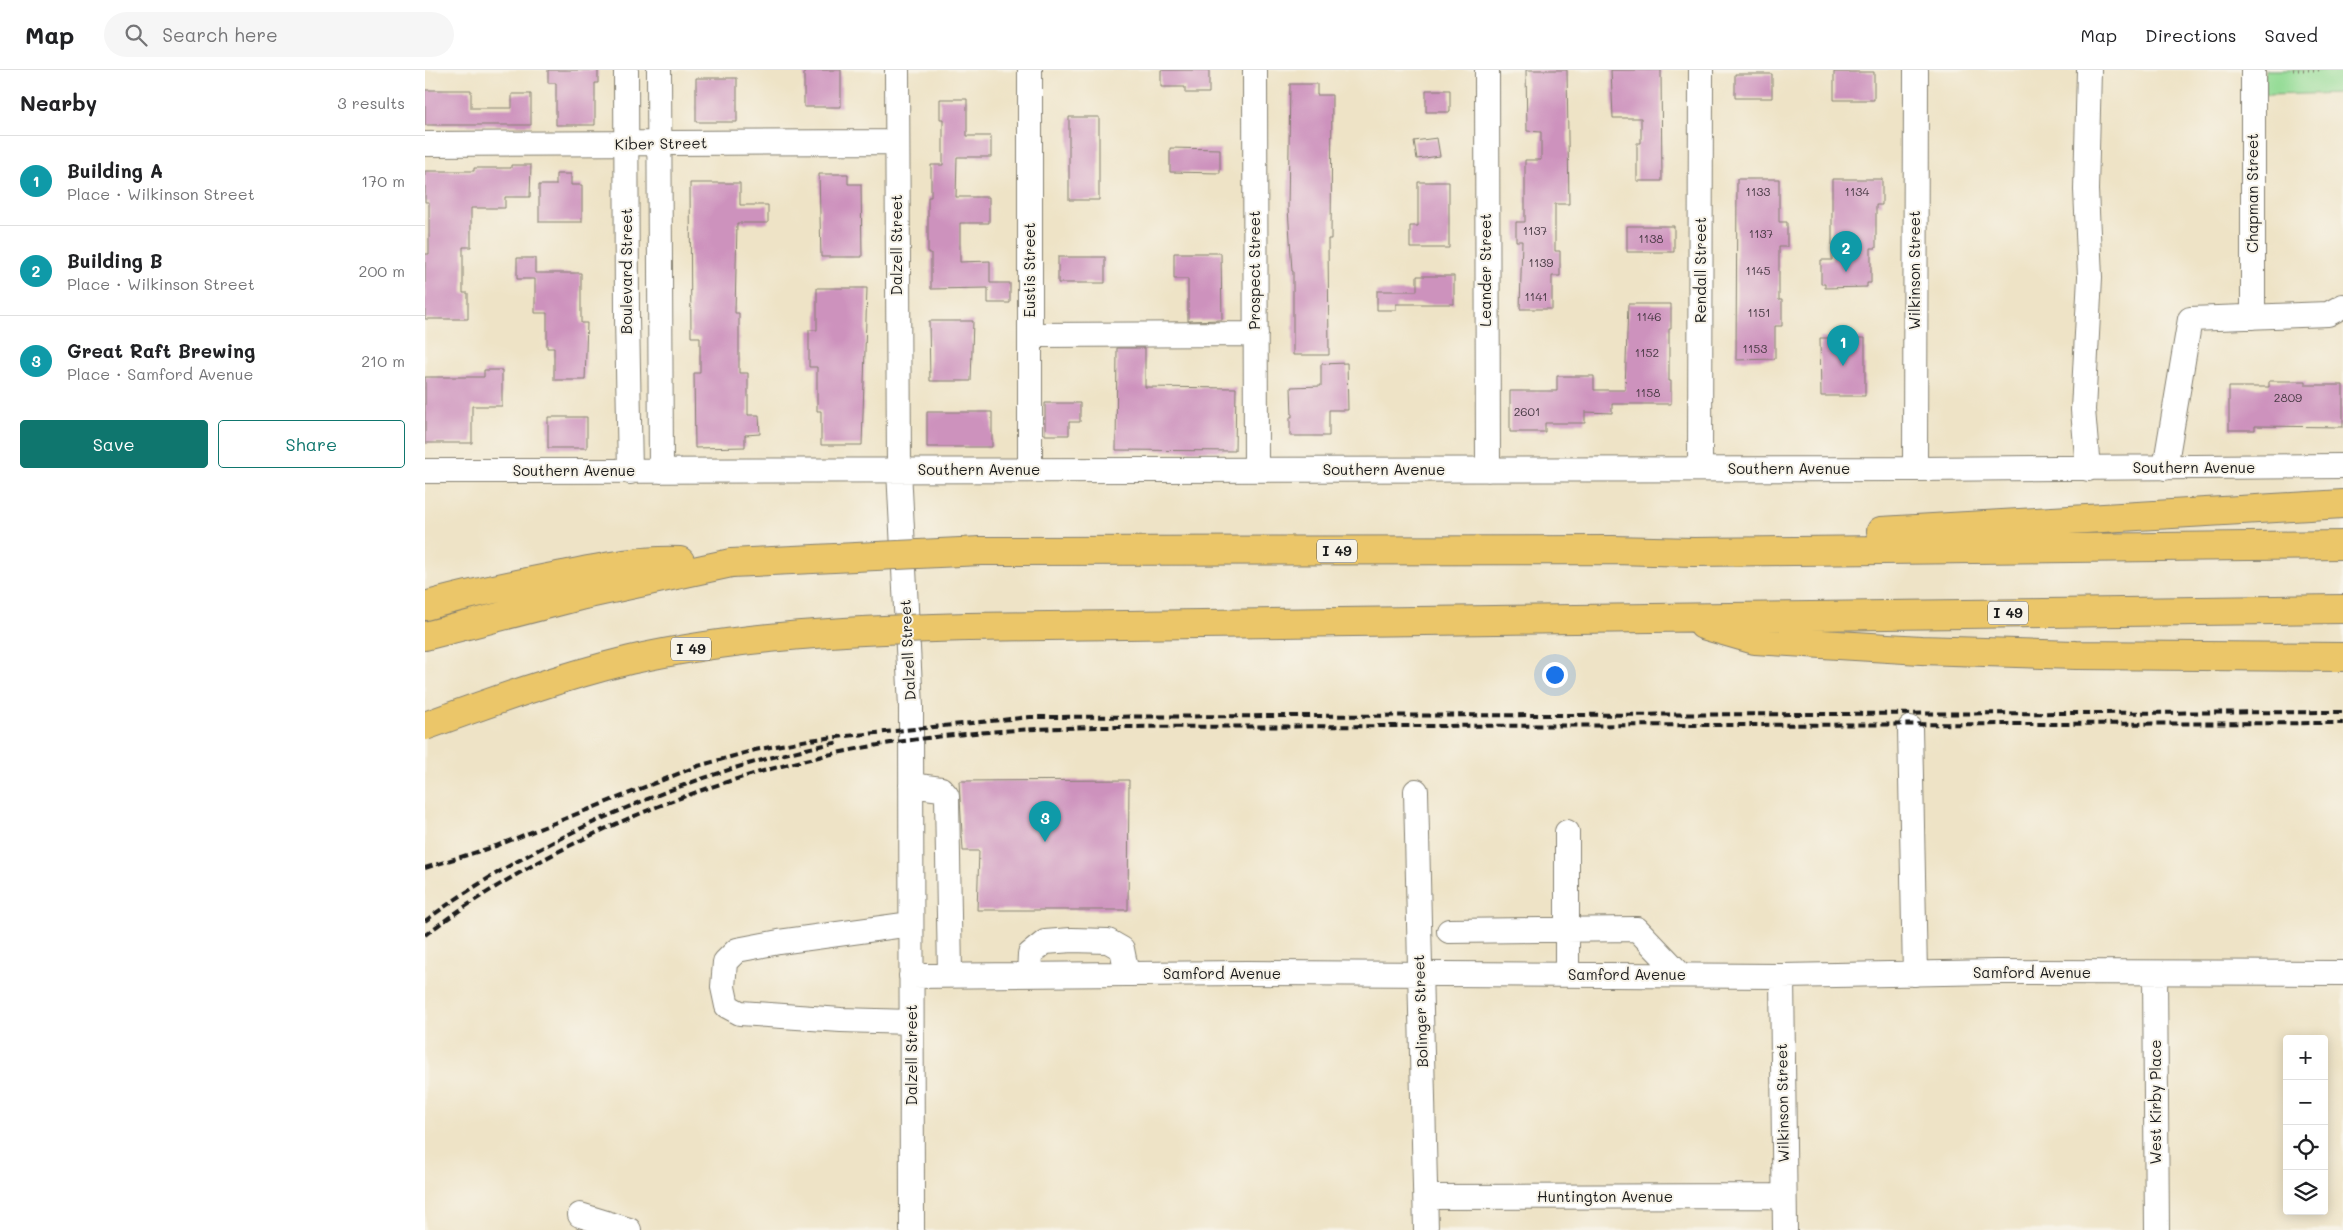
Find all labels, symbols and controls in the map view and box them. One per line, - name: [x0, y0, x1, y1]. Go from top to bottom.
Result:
- search box: [104, 12, 454, 57]
- text: Map: [25, 19, 74, 50]
- icon: search: [122, 21, 150, 49]
- text: Search here: [162, 22, 278, 47]
- text: Map: [2080, 23, 2117, 47]
- text: Directions: [2145, 23, 2237, 47]
- text: Saved: [2265, 23, 2318, 47]
- text: Nearby: [20, 89, 97, 116]
- text: 3 results: [337, 92, 405, 113]
- street label: Kiber Street: [615, 132, 707, 154]
- street label: Chapman Street: [2242, 133, 2262, 253]
- text: Building A: [67, 158, 163, 183]
- text: 1: [32, 170, 40, 191]
- text: 170 m: [361, 170, 405, 191]
- text: Place · Wilkinson Street: [67, 183, 255, 204]
- house number: 1133: [1746, 183, 1770, 199]
- house number: 1134: [1845, 183, 1869, 199]
- street label: Dalzell Street: [886, 194, 906, 296]
- street label: Boulevard Street: [616, 208, 636, 334]
- street label: Prospect Street: [1244, 210, 1264, 330]
- street label: Wilkinson Street: [1904, 210, 1924, 330]
- street label: Leander Street: [1475, 213, 1495, 327]
- street label: Rendall Street: [1690, 217, 1710, 323]
- street label: Eustis Street: [1019, 222, 1039, 318]
- house number: 1137: [1523, 222, 1548, 238]
- house number: 1137: [1749, 225, 1774, 241]
- house number: 1138: [1638, 230, 1664, 246]
- pin: 2: [1830, 231, 1862, 272]
- text: Building B: [67, 248, 163, 273]
- house number: 1139: [1529, 254, 1553, 270]
- text: 2: [32, 260, 40, 281]
- text: 200 m: [358, 260, 405, 281]
- house number: 1145: [1746, 262, 1770, 278]
- text: Place · Wilkinson Street: [67, 273, 255, 294]
- house number: 1141: [1524, 288, 1548, 304]
- house number: 1151: [1747, 304, 1771, 320]
- house number: 1146: [1636, 308, 1662, 324]
- pin: 1: [1827, 325, 1859, 366]
- text: Great Raft Brewing: [67, 338, 255, 363]
- house number: 1153: [1743, 340, 1767, 356]
- house number: 1152: [1635, 344, 1659, 360]
- text: 3: [31, 350, 41, 371]
- text: 210 m: [361, 350, 405, 371]
- text: Place · Samford Avenue: [67, 363, 253, 384]
- house number: 1158: [1636, 384, 1660, 400]
- house number: 2809: [2274, 389, 2302, 405]
- house number: 2601: [1514, 403, 1540, 419]
- button: Save: [20, 420, 208, 468]
- button: Share: [218, 420, 405, 468]
- street label: Southern Avenue: [2133, 457, 2255, 477]
- street label: Southern Avenue: [1728, 458, 1850, 478]
- street label: Southern Avenue: [918, 459, 1040, 479]
- street label: Southern Avenue: [1323, 459, 1445, 479]
- street label: Southern Avenue: [513, 460, 635, 480]
- road number: I 49: [1317, 540, 1357, 562]
- street label: Dalzell Street: [894, 599, 920, 701]
- road number: I 49: [1988, 602, 2028, 624]
- road number: I 49: [671, 638, 711, 660]
- your location: [1542, 662, 1568, 688]
- pin: 3: [1029, 801, 1061, 842]
- street label: Bolinger Street: [1408, 954, 1432, 1068]
- street label: Samford Avenue: [1973, 962, 2091, 982]
- street label: Samford Avenue: [1163, 963, 1281, 983]
- street label: Samford Avenue: [1568, 964, 1686, 984]
- street label: Dalzell Street: [901, 1004, 921, 1106]
- map controls: [2283, 1035, 2328, 1215]
- button: +: [2283, 1035, 2328, 1080]
- street label: West Kirby Place: [2145, 1040, 2165, 1164]
- street label: Wilkinson Street: [1771, 1043, 1793, 1163]
- button: −: [2283, 1080, 2328, 1125]
- button: locate: [2283, 1125, 2328, 1170]
- button: layers: [2283, 1170, 2328, 1215]
- street label: Huntington Avenue: [1537, 1186, 1673, 1206]

